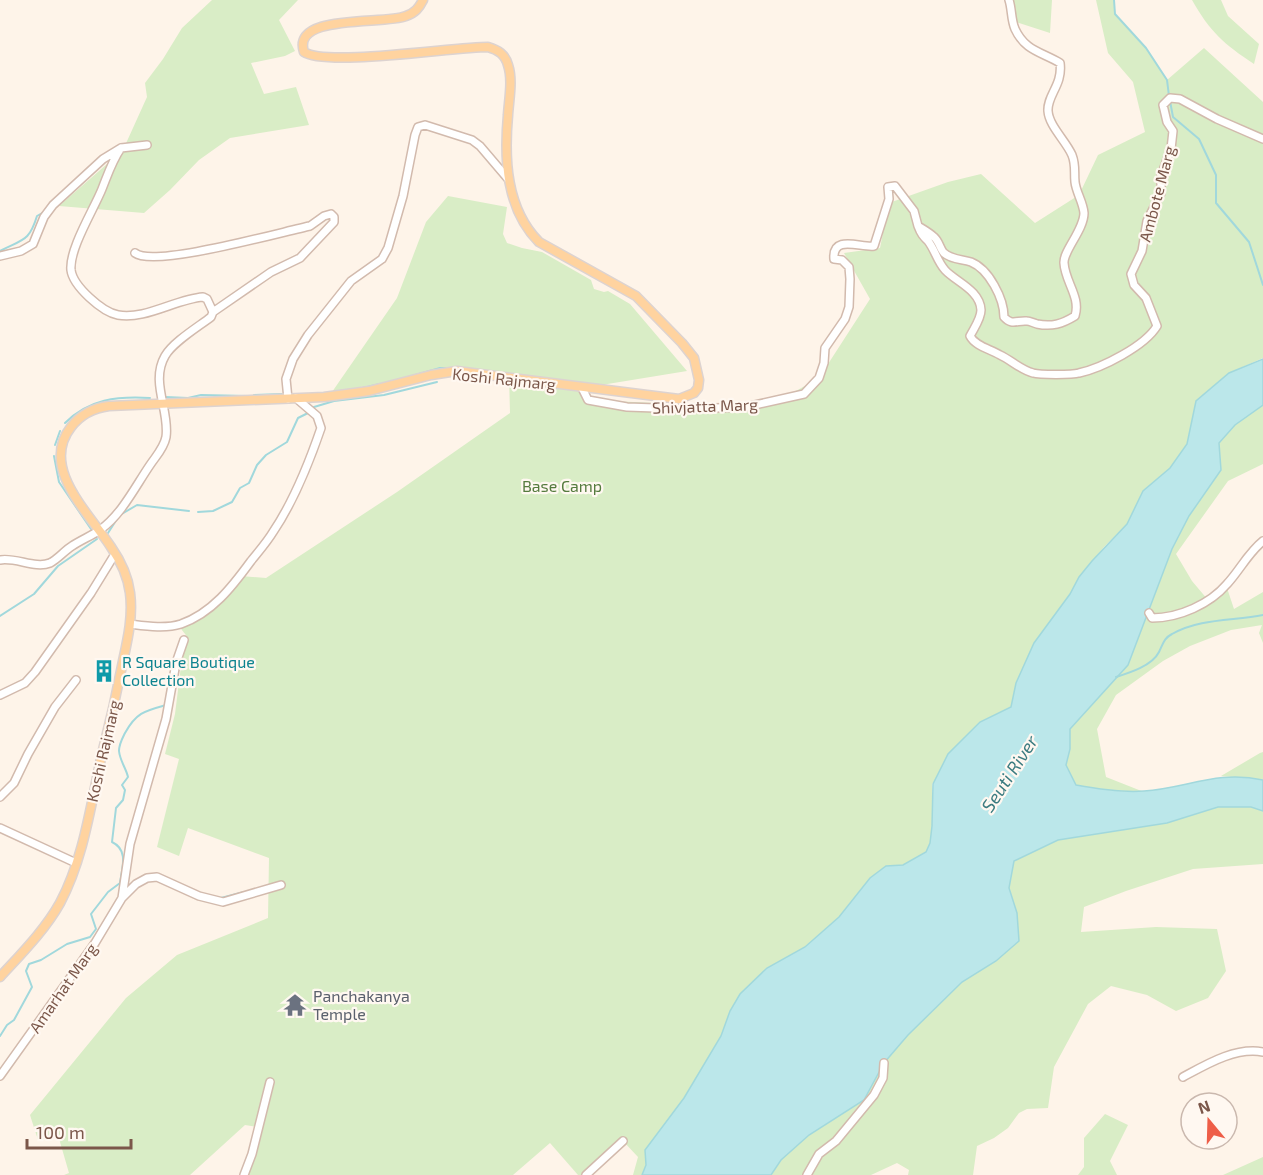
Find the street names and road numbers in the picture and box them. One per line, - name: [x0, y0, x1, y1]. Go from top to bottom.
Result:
- street label: Ambote Marg: [1135, 144, 1178, 244]
- street label: Koshi Rajmarg: [451, 364, 557, 394]
- street label: Shivjatta Marg: [652, 394, 758, 418]
- street label: Koshi Rajmarg: [82, 698, 124, 804]
- street label: Amarhat Marg: [25, 939, 101, 1036]

